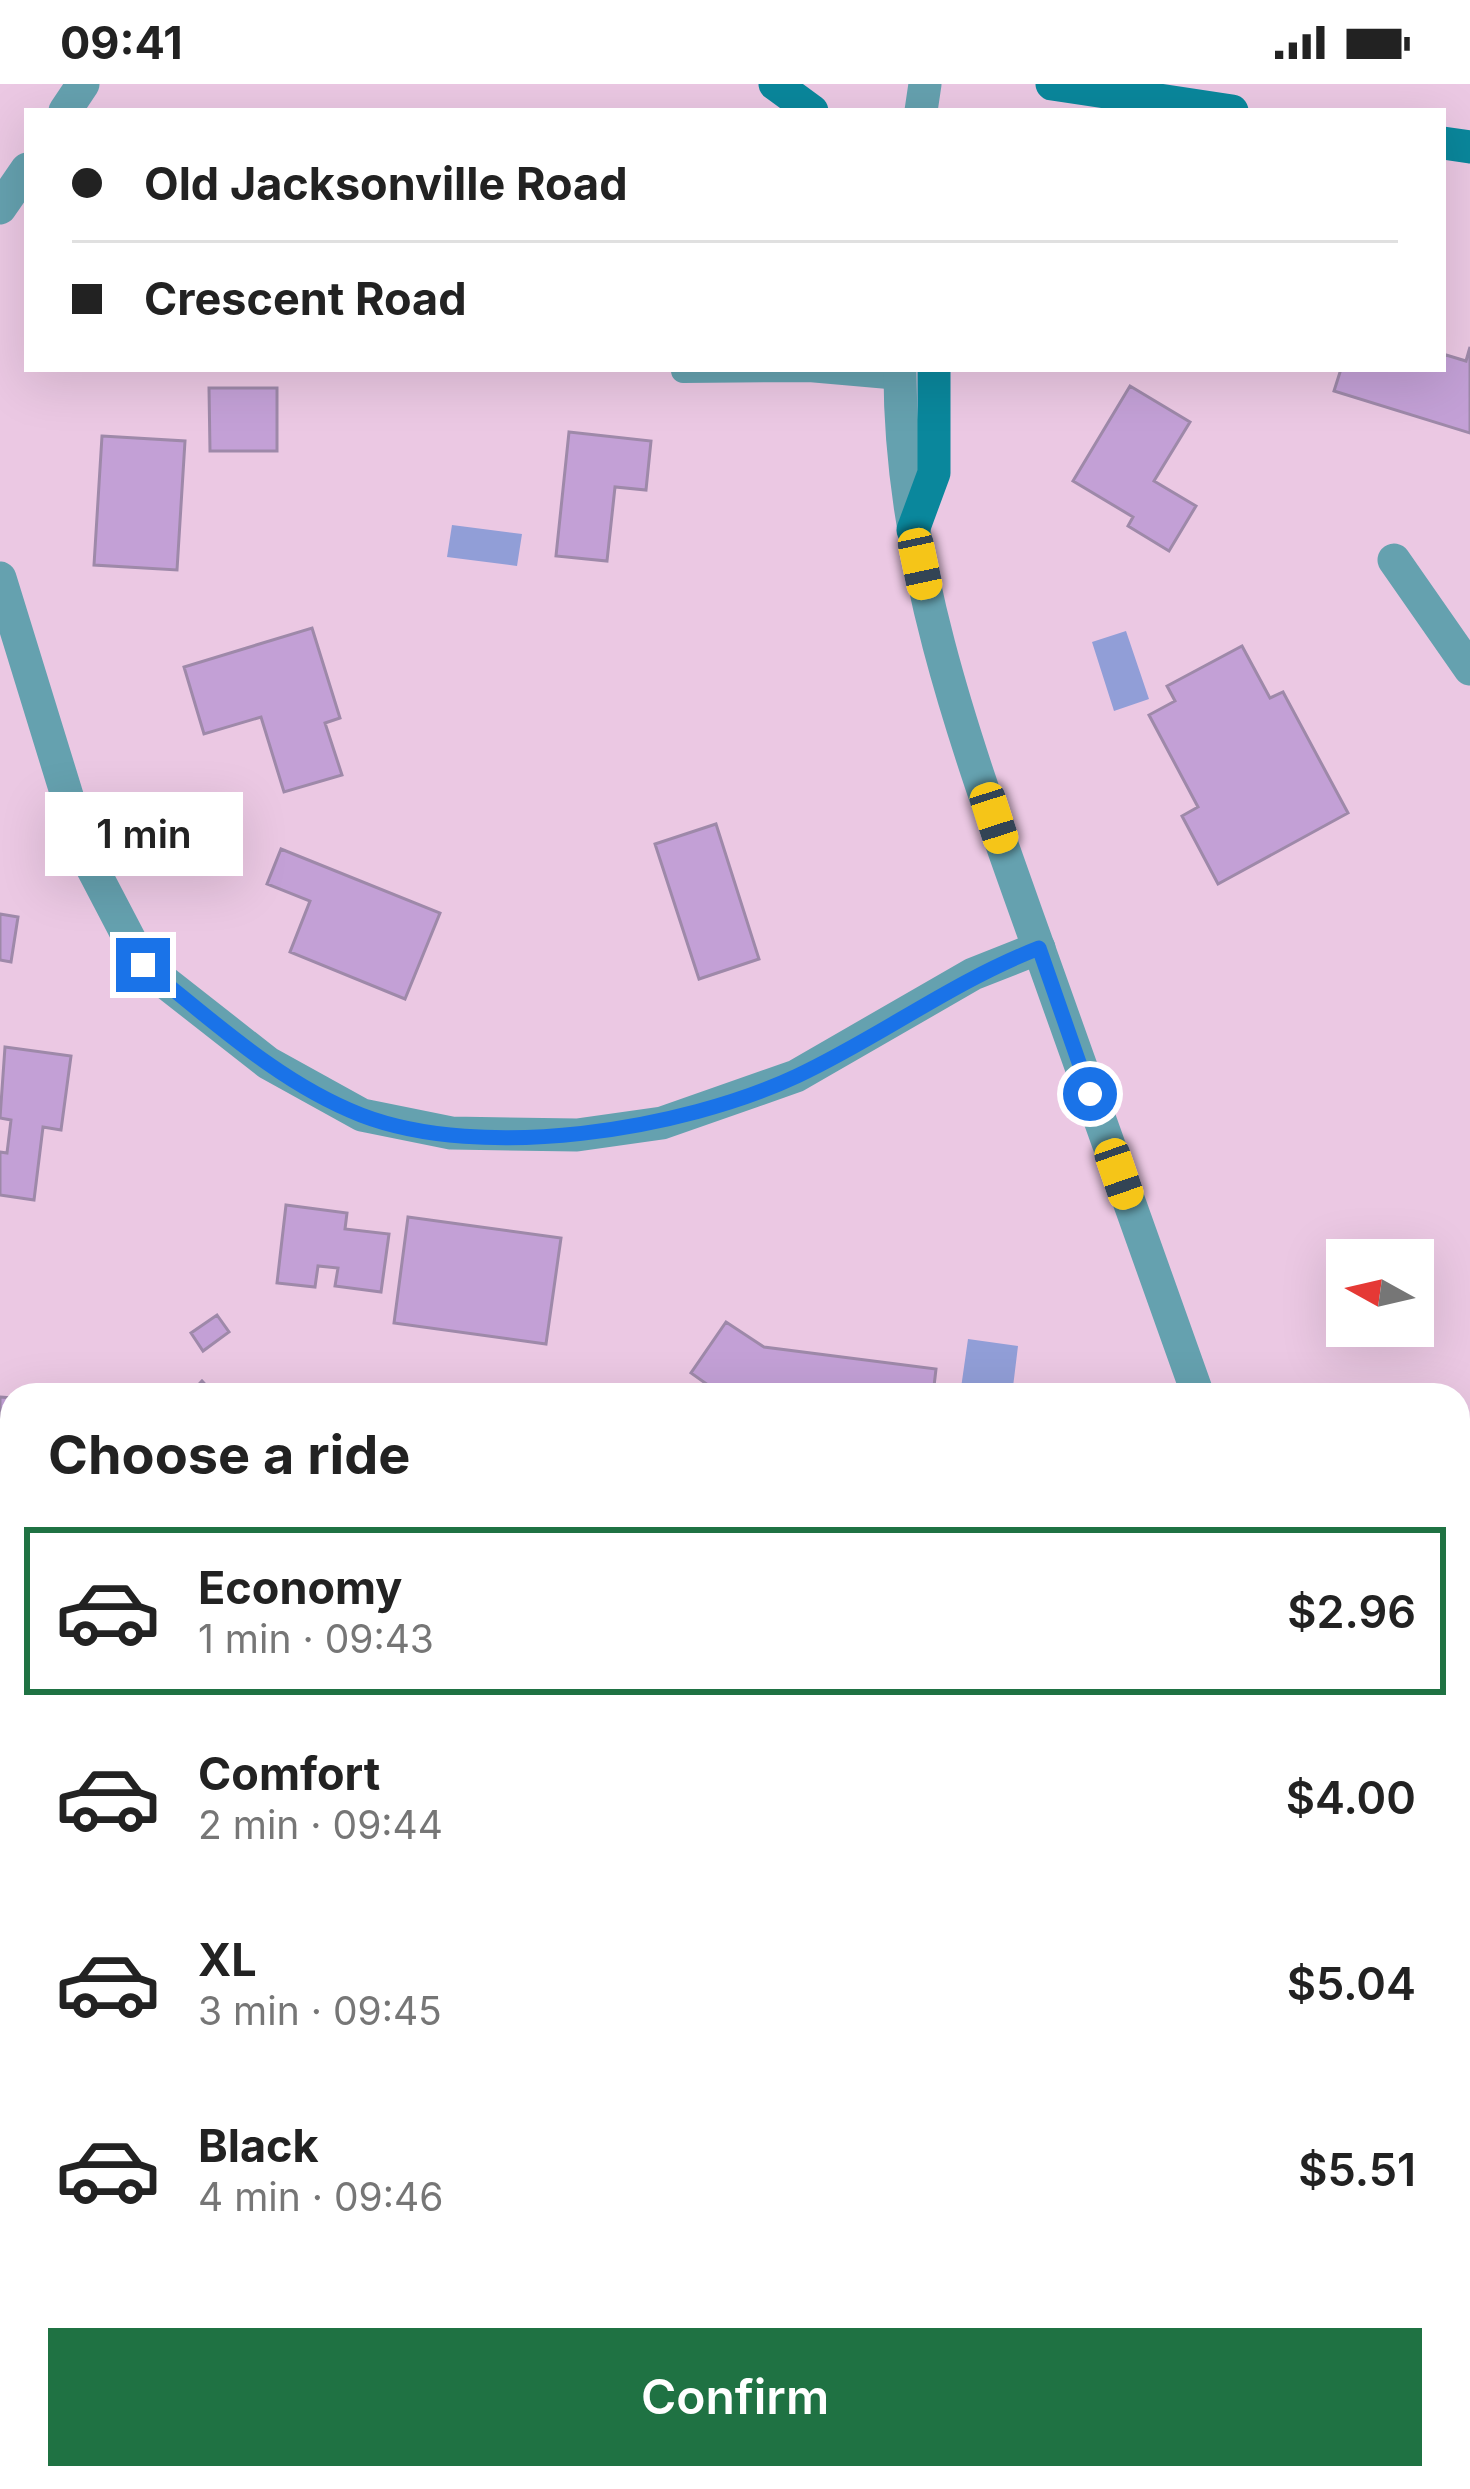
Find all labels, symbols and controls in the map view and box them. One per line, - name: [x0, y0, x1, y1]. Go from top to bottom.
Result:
- text: 09:41: [60, 15, 183, 70]
- text: Old Jacksonville Road: [144, 156, 628, 211]
- text: Crescent Road: [144, 271, 467, 326]
- car: [895, 525, 945, 603]
- car: [966, 778, 1022, 858]
- callout: 1 min: [44, 791, 242, 875]
- text: 1 min: [96, 810, 192, 857]
- route end: [116, 938, 170, 992]
- route start: [1063, 1067, 1117, 1121]
- car: [1090, 1134, 1148, 1214]
- north arrow: [1326, 1239, 1434, 1347]
- map controls: [1326, 1239, 1434, 1347]
- text: Choose a ride: [48, 1422, 410, 1487]
- icon: car: [54, 1557, 162, 1665]
- text: Economy: [198, 1560, 402, 1615]
- text: $2.96: [1287, 1584, 1416, 1639]
- text: 1 min · 09:43: [198, 1615, 434, 1662]
- icon: car: [54, 1743, 162, 1851]
- text: Comfort: [198, 1746, 380, 1801]
- text: $4.00: [1286, 1770, 1416, 1825]
- text: 2 min · 09:44: [198, 1801, 443, 1848]
- icon: car: [54, 1929, 162, 2037]
- text: XL: [198, 1932, 257, 1987]
- text: $5.04: [1287, 1956, 1416, 2011]
- text: 3 min · 09:45: [198, 1987, 442, 2034]
- icon: car: [54, 2115, 162, 2223]
- text: Black: [198, 2118, 319, 2173]
- text: $5.51: [1298, 2142, 1416, 2197]
- text: 4 min · 09:46: [198, 2173, 443, 2220]
- button: Confirm: [48, 2328, 1422, 2466]

